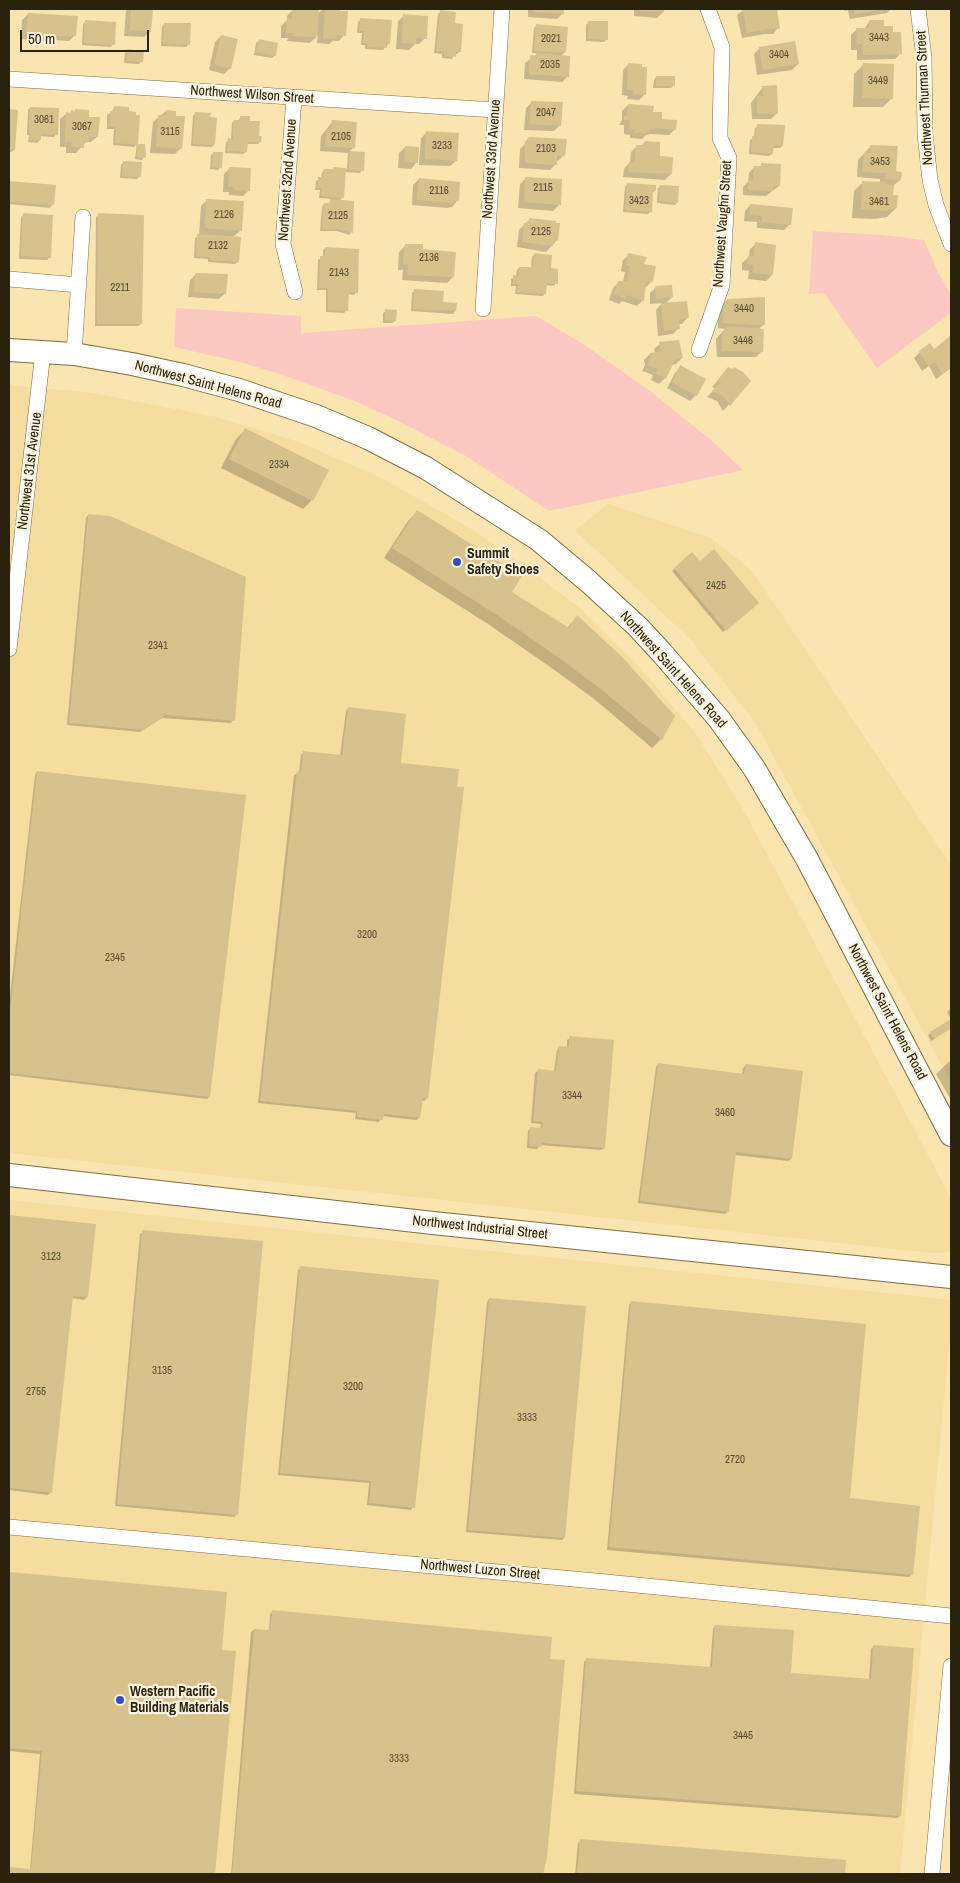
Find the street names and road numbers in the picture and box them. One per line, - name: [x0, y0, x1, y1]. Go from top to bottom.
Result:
- street label: Northwest Thurman Street: [913, 30, 937, 166]
- street label: Northwest Wilson Street: [190, 82, 314, 108]
- street label: Northwest 33rd Avenue: [479, 99, 505, 219]
- street label: Northwest 32nd Avenue: [275, 118, 301, 242]
- street label: Northwest Vaughn Street: [710, 160, 736, 288]
- street label: Northwest Saint Helens Road: [133, 357, 283, 413]
- street label: Northwest 31st Avenue: [14, 411, 46, 531]
- street label: Northwest Saint Helens Road: [616, 608, 730, 732]
- street label: Northwest Saint Helens Road: [844, 941, 930, 1083]
- street label: Northwest Industrial Street: [412, 1213, 548, 1243]
- street label: Northwest Luzon Street: [420, 1556, 540, 1584]

